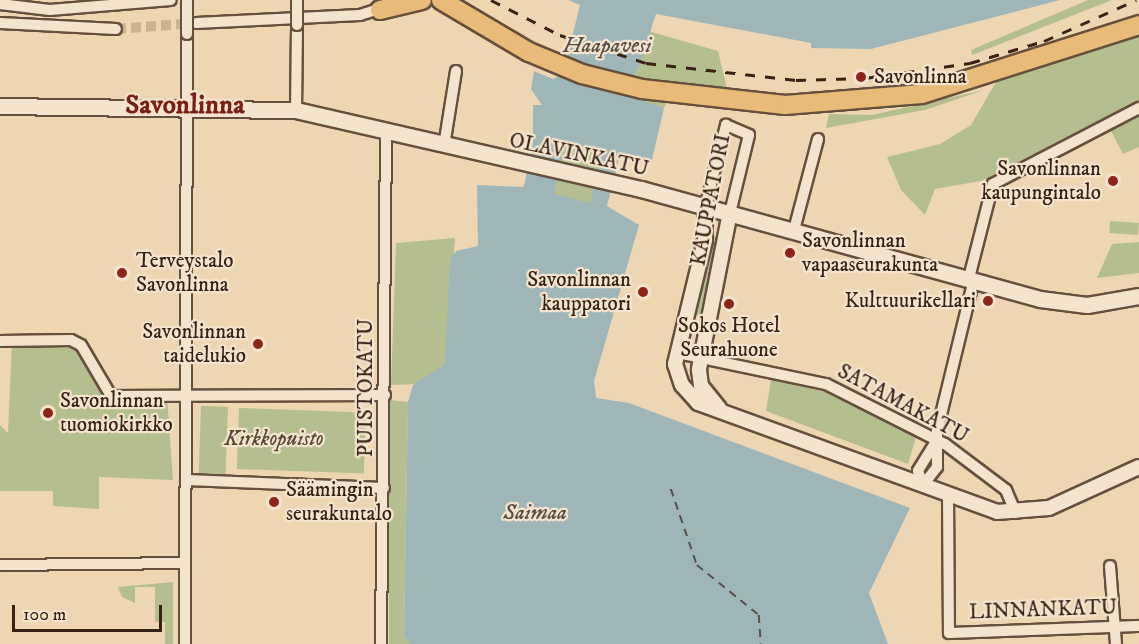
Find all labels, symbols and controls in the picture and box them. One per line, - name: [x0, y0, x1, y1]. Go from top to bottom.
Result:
- water label: Haapavesi: [563, 33, 651, 59]
- place label: Savonlinna: [874, 64, 967, 90]
- marker: Savonlinna: [852, 68, 870, 86]
- district label: Savonlinna: [125, 90, 245, 122]
- street label: OLAVINKATU: [507, 128, 651, 182]
- street label: KAUPPATORI: [686, 132, 736, 268]
- place label: Savonlinnan kaupungintalo: [981, 156, 1101, 206]
- marker: Savonlinnan kaupungintalo: [1106, 174, 1120, 188]
- place label: Savonlinnan vapaaseurakunta: [802, 228, 938, 278]
- marker: Savonlinnan vapaaseurakunta: [783, 246, 797, 260]
- place label: Terveystalo Savonlinna: [136, 248, 234, 298]
- marker: Terveystalo Savonlinna: [113, 264, 131, 282]
- place label: Savonlinnan kauppatori: [527, 267, 631, 317]
- marker: Savonlinnan kauppatori: [636, 285, 650, 299]
- place label: Kulttuurikellari: [844, 288, 976, 314]
- marker: Kulttuurikellari: [981, 294, 995, 308]
- marker: Sokos Hotel Seurahuone: [722, 297, 736, 311]
- place label: Sokos Hotel Seurahuone: [678, 313, 780, 363]
- place label: Savonlinnan taidelukio: [142, 319, 246, 369]
- street label: PUISTOKATU: [353, 319, 379, 457]
- marker: Savonlinnan taidelukio: [251, 337, 265, 351]
- street label: SATAMAKATU: [833, 359, 973, 449]
- place label: Savonlinnan tuomiokirkko: [60, 388, 173, 438]
- marker: Savonlinnan tuomiokirkko: [41, 406, 55, 420]
- park label: Kirkkopuisto: [224, 426, 324, 452]
- place label: Säämingin seurakuntalo: [286, 477, 392, 527]
- marker: Säämingin seurakuntalo: [267, 495, 281, 509]
- water label: Saimaa: [503, 500, 567, 526]
- scale bar: [15, 593, 165, 631]
- street label: LINNANKATU: [969, 595, 1117, 625]
- text: 100 m: [23, 604, 66, 626]

